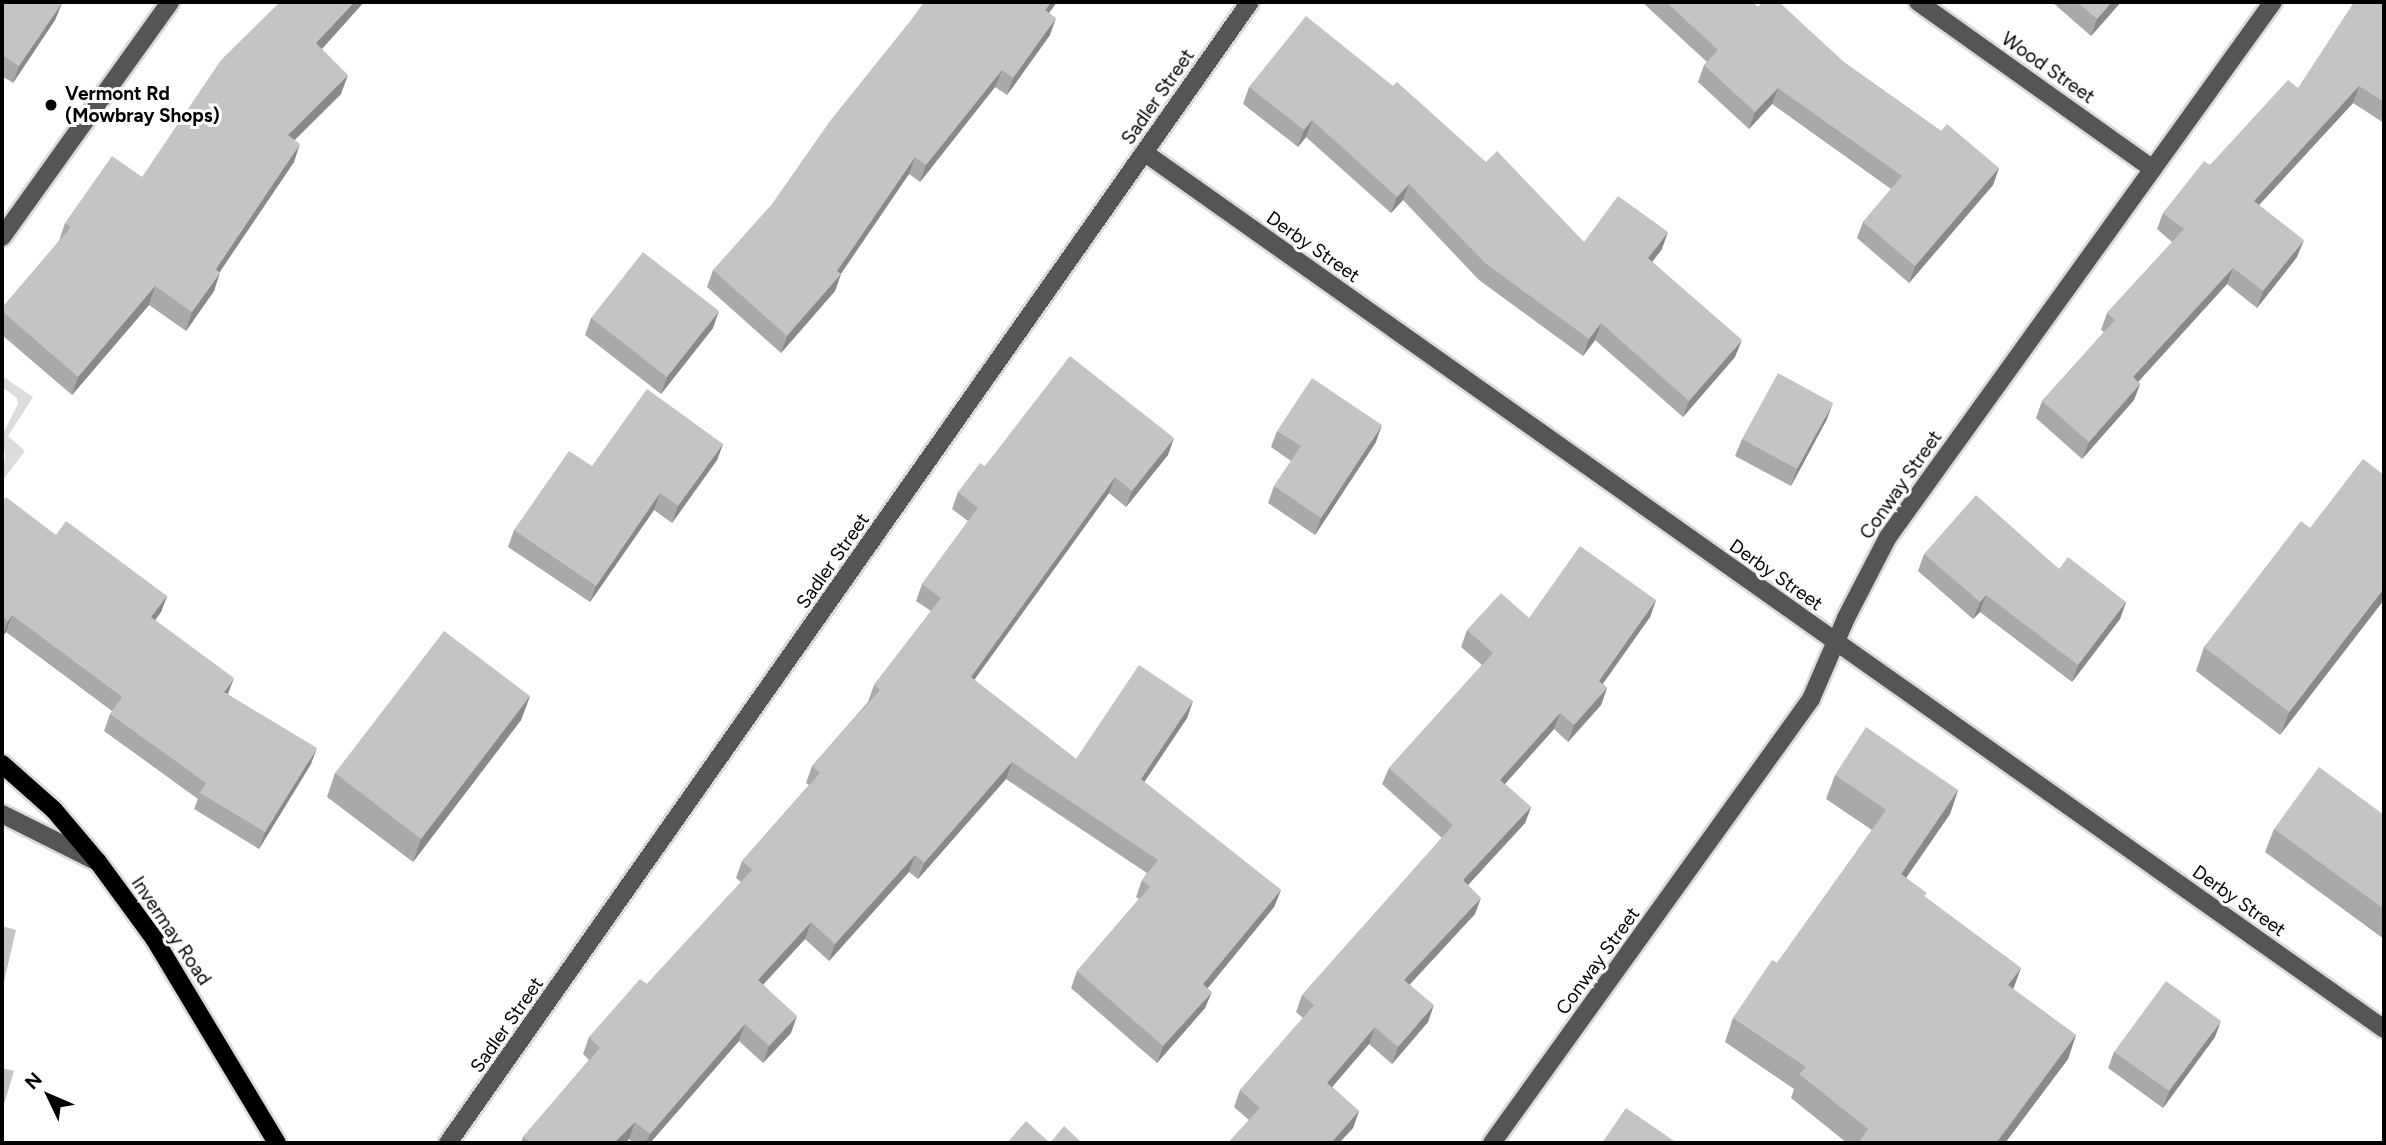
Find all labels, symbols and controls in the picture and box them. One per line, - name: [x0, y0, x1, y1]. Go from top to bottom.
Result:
- street label: Wood Street: [1997, 28, 2099, 108]
- street label: Sadler Street: [1117, 45, 1199, 149]
- place label: Vermont Rd (Mowbray Shops): [65, 83, 220, 127]
- marker: Vermont Rd (Mowbray Shops): [43, 97, 59, 113]
- street label: Derby Street: [1262, 207, 1364, 287]
- street label: Conway Street: [1855, 426, 1947, 544]
- street label: Sadler Street: [792, 509, 874, 613]
- street label: Derby Street: [1725, 535, 1827, 615]
- street label: Derby Street: [2188, 861, 2290, 941]
- street label: Invermay Road: [126, 872, 216, 990]
- street label: Conway Street: [1551, 903, 1645, 1019]
- street label: Sadler Street: [466, 973, 548, 1077]
- north arrow: [14, 1061, 84, 1131]
- text: N: [20, 1068, 47, 1094]

